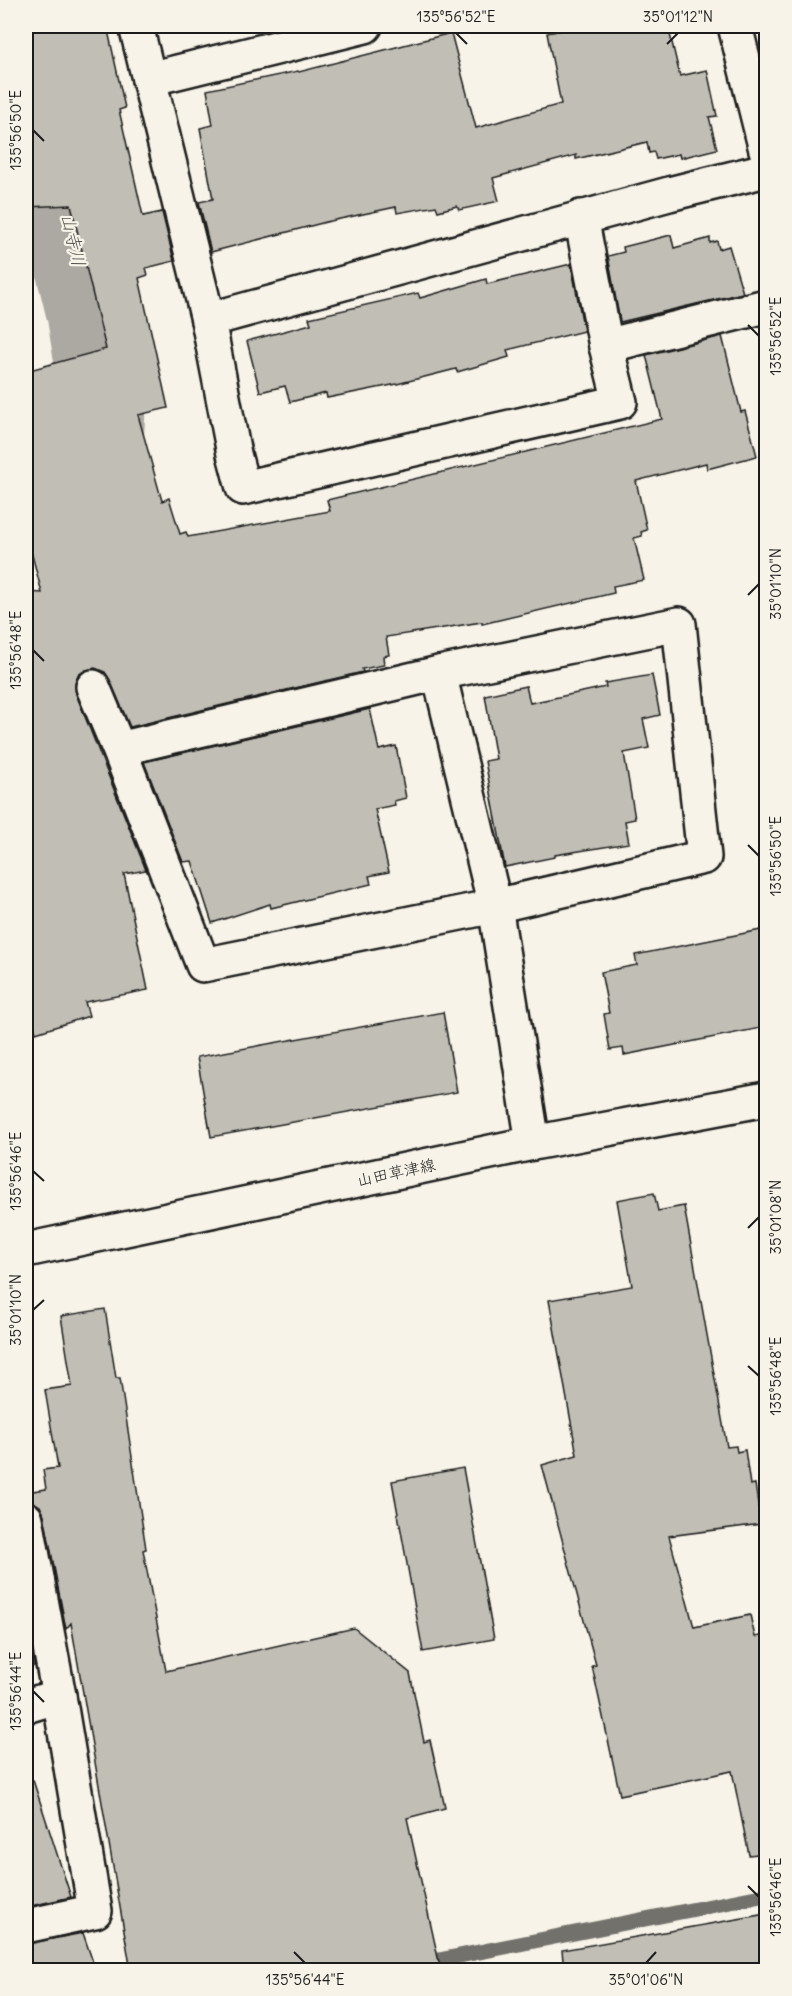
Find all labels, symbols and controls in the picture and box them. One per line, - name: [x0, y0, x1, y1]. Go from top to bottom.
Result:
- text: 135°56'52"E: [416, 7, 496, 26]
- text: 35°01'12"N: [643, 7, 713, 26]
- text: 135°56'50"E: [6, 89, 25, 170]
- water label: 山寺川: [56, 211, 91, 269]
- text: 135°56'52"E: [766, 296, 785, 376]
- text: 35°01'10"N: [766, 548, 785, 620]
- text: 135°56'48"E: [6, 610, 25, 690]
- text: 135°56'50"E: [766, 815, 785, 896]
- text: 135°56'46"E: [6, 1131, 25, 1211]
- street label: 山田草津線: [355, 1154, 437, 1190]
- text: 35°01'08"N: [766, 1180, 785, 1254]
- text: 35°01'10"N: [6, 1274, 25, 1346]
- text: 135°56'48"E: [766, 1336, 785, 1416]
- text: 135°56'44"E: [6, 1651, 25, 1731]
- text: 135°56'46"E: [766, 1857, 785, 1937]
- text: 135°56'44"E: [265, 1970, 345, 1989]
- text: 35°01'06"N: [609, 1970, 683, 1989]

